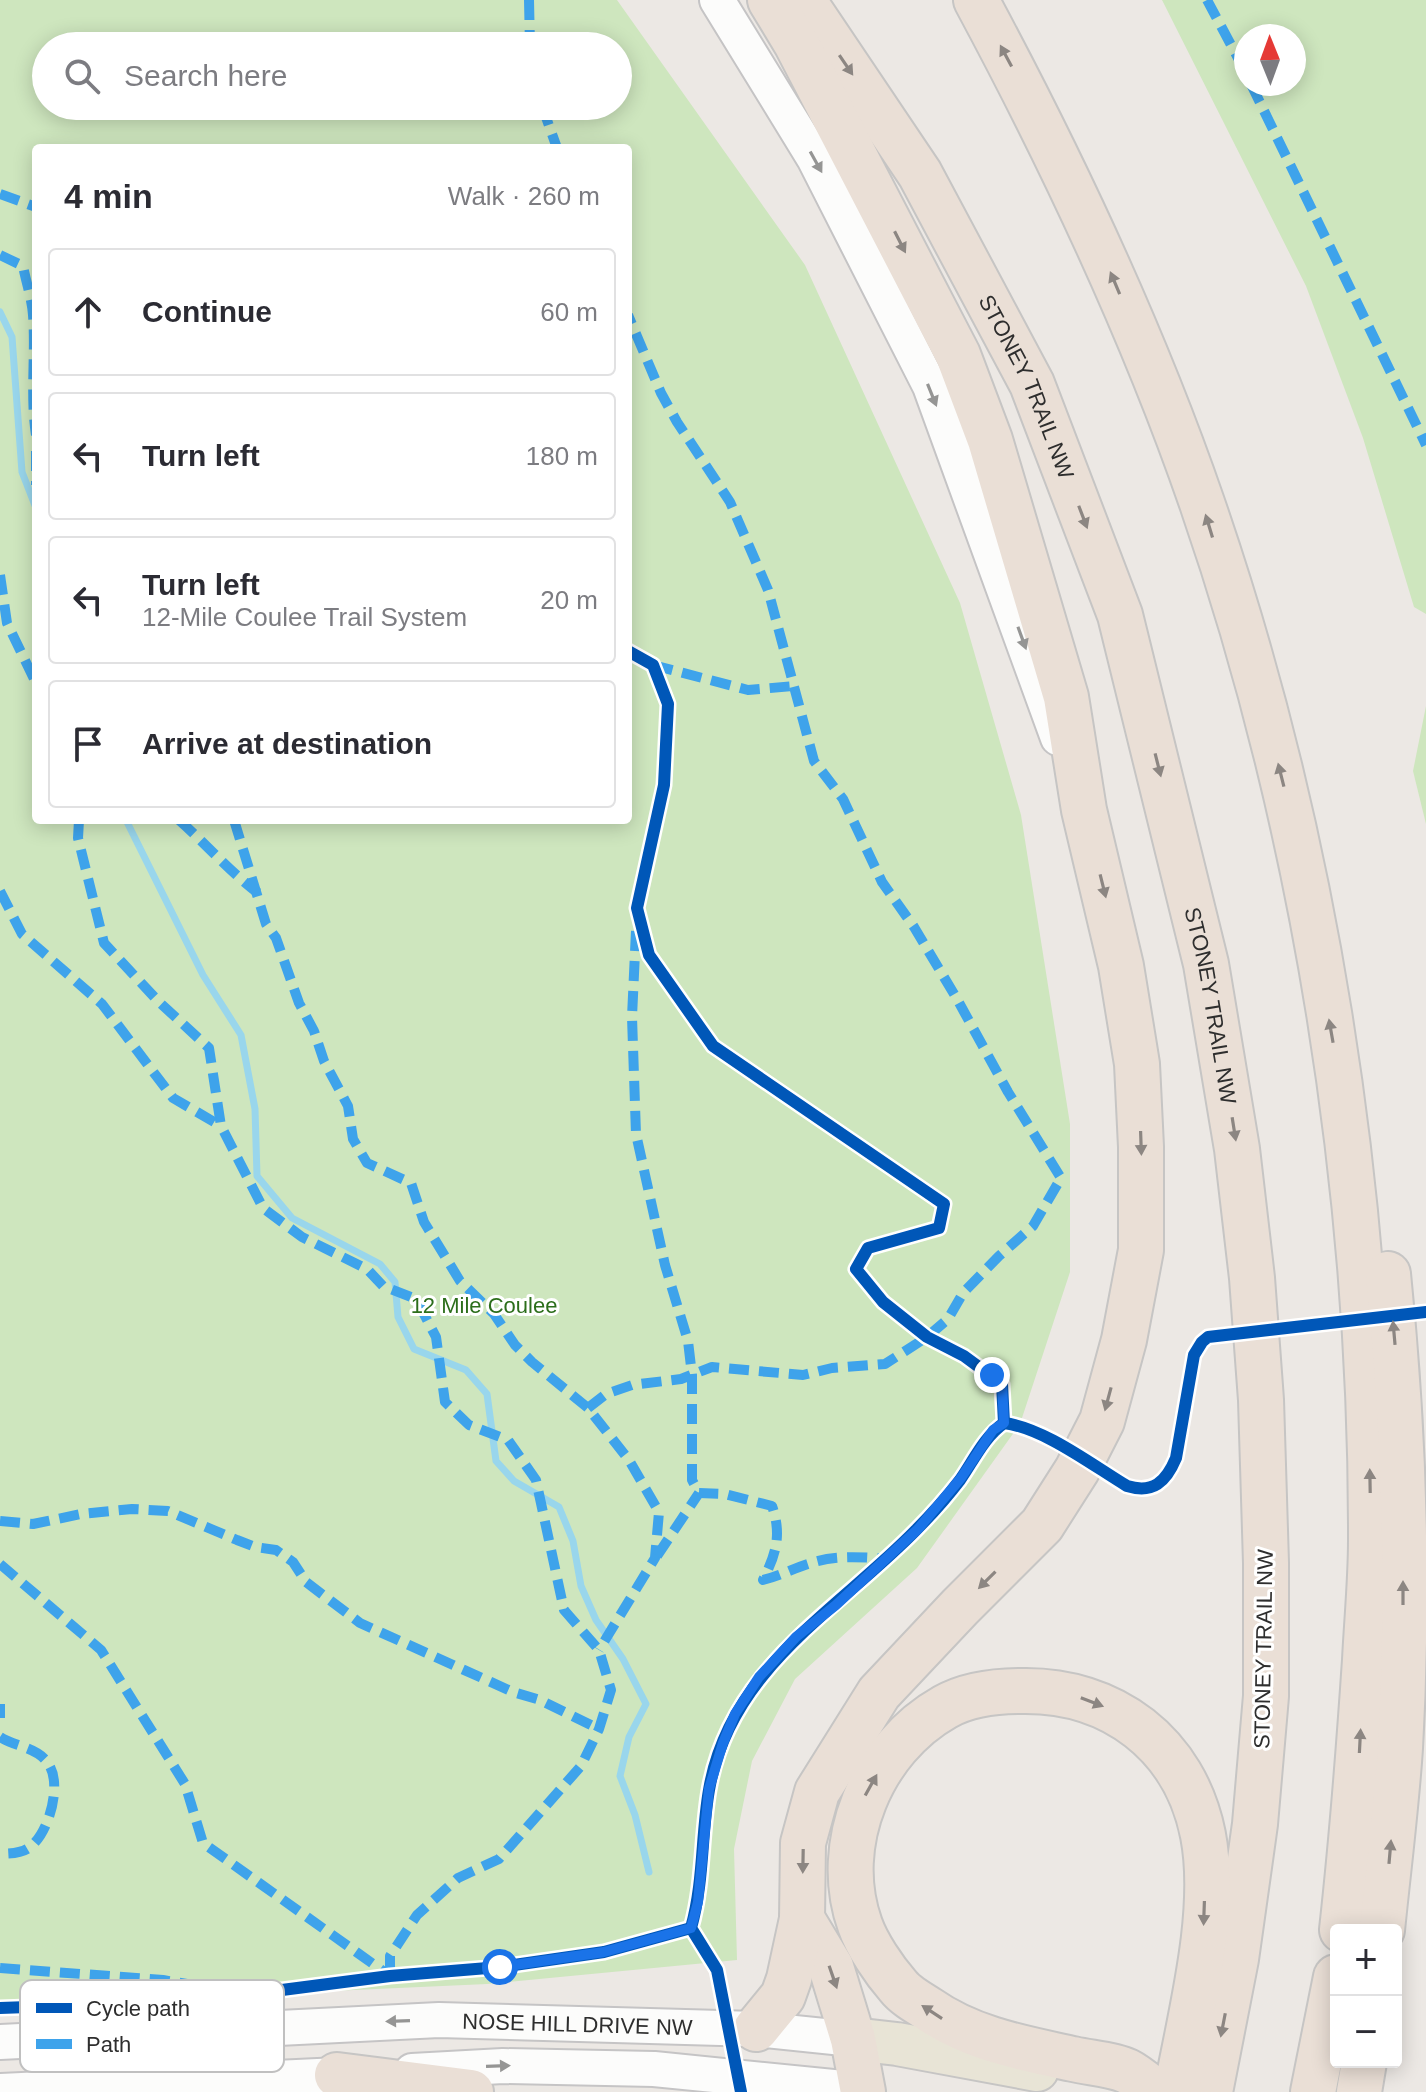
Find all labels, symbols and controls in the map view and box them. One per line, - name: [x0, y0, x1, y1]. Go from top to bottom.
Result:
- north arrow: [1234, 24, 1306, 96]
- search box: [32, 32, 632, 120]
- one-way arrow: [999, 44, 1013, 67]
- icon: search: [60, 54, 104, 98]
- one-way arrow: [839, 54, 854, 75]
- text: Search here: [124, 59, 287, 92]
- one-way arrow: [809, 151, 822, 174]
- text: 4 min: [64, 177, 153, 215]
- text: Walk · 260 m: [448, 181, 600, 211]
- one-way arrow: [893, 230, 906, 253]
- one-way arrow: [1108, 271, 1121, 295]
- icon: ahead: [66, 290, 110, 334]
- street label: STONEY TRAIL NW: [974, 290, 1079, 483]
- text: Continue: [142, 295, 272, 328]
- text: 60 m: [540, 297, 598, 327]
- one-way arrow: [926, 383, 939, 407]
- icon: left: [66, 434, 110, 478]
- text: Turn left: [142, 439, 260, 472]
- text: 180 m: [526, 441, 598, 471]
- one-way arrow: [1077, 505, 1090, 529]
- one-way arrow: [1202, 513, 1215, 537]
- text: Turn left: [142, 568, 260, 601]
- icon: left: [66, 578, 110, 622]
- text: 20 m: [540, 585, 598, 615]
- text: 12-Mile Coulee Trail System: [142, 602, 467, 632]
- one-way arrow: [1016, 627, 1029, 651]
- icon: arrive: [66, 722, 110, 766]
- text: Arrive at destination: [142, 727, 432, 760]
- one-way arrow: [1153, 753, 1165, 778]
- one-way arrow: [1274, 763, 1286, 788]
- one-way arrow: [1098, 874, 1110, 899]
- street label: STONEY TRAIL NW: [1179, 905, 1241, 1106]
- one-way arrow: [1324, 1018, 1336, 1043]
- one-way arrow: [1228, 1117, 1241, 1142]
- one-way arrow: [1135, 1131, 1147, 1156]
- park label: 12 Mile Coulee: [411, 1293, 557, 1318]
- one-way arrow: [1387, 1320, 1400, 1345]
- route end: [974, 1357, 1010, 1393]
- one-way arrow: [1101, 1387, 1114, 1411]
- one-way arrow: [1364, 1468, 1376, 1493]
- street label: STONEY TRAIL NW: [1249, 1549, 1278, 1749]
- one-way arrow: [978, 1570, 997, 1589]
- one-way arrow: [1397, 1580, 1409, 1605]
- one-way arrow: [1080, 1696, 1104, 1709]
- one-way arrow: [1354, 1728, 1367, 1753]
- one-way arrow: [864, 1774, 878, 1796]
- one-way arrow: [1383, 1839, 1396, 1864]
- one-way arrow: [797, 1849, 809, 1874]
- one-way arrow: [1198, 1901, 1211, 1926]
- map controls: [1330, 1924, 1402, 2068]
- button: +: [1330, 1924, 1402, 1996]
- route start: [482, 1949, 518, 1985]
- one-way arrow: [828, 1965, 840, 1989]
- legend: [20, 1980, 284, 2072]
- text: Cycle path: [86, 1996, 190, 2021]
- button: −: [1330, 1996, 1402, 2068]
- one-way arrow: [922, 2004, 943, 2019]
- street label: NOSE HILL DRIVE NW: [462, 2009, 693, 2040]
- one-way arrow: [1216, 2013, 1228, 2038]
- one-way arrow: [385, 2015, 410, 2028]
- text: Path: [86, 2032, 131, 2057]
- one-way arrow: [486, 2060, 511, 2073]

